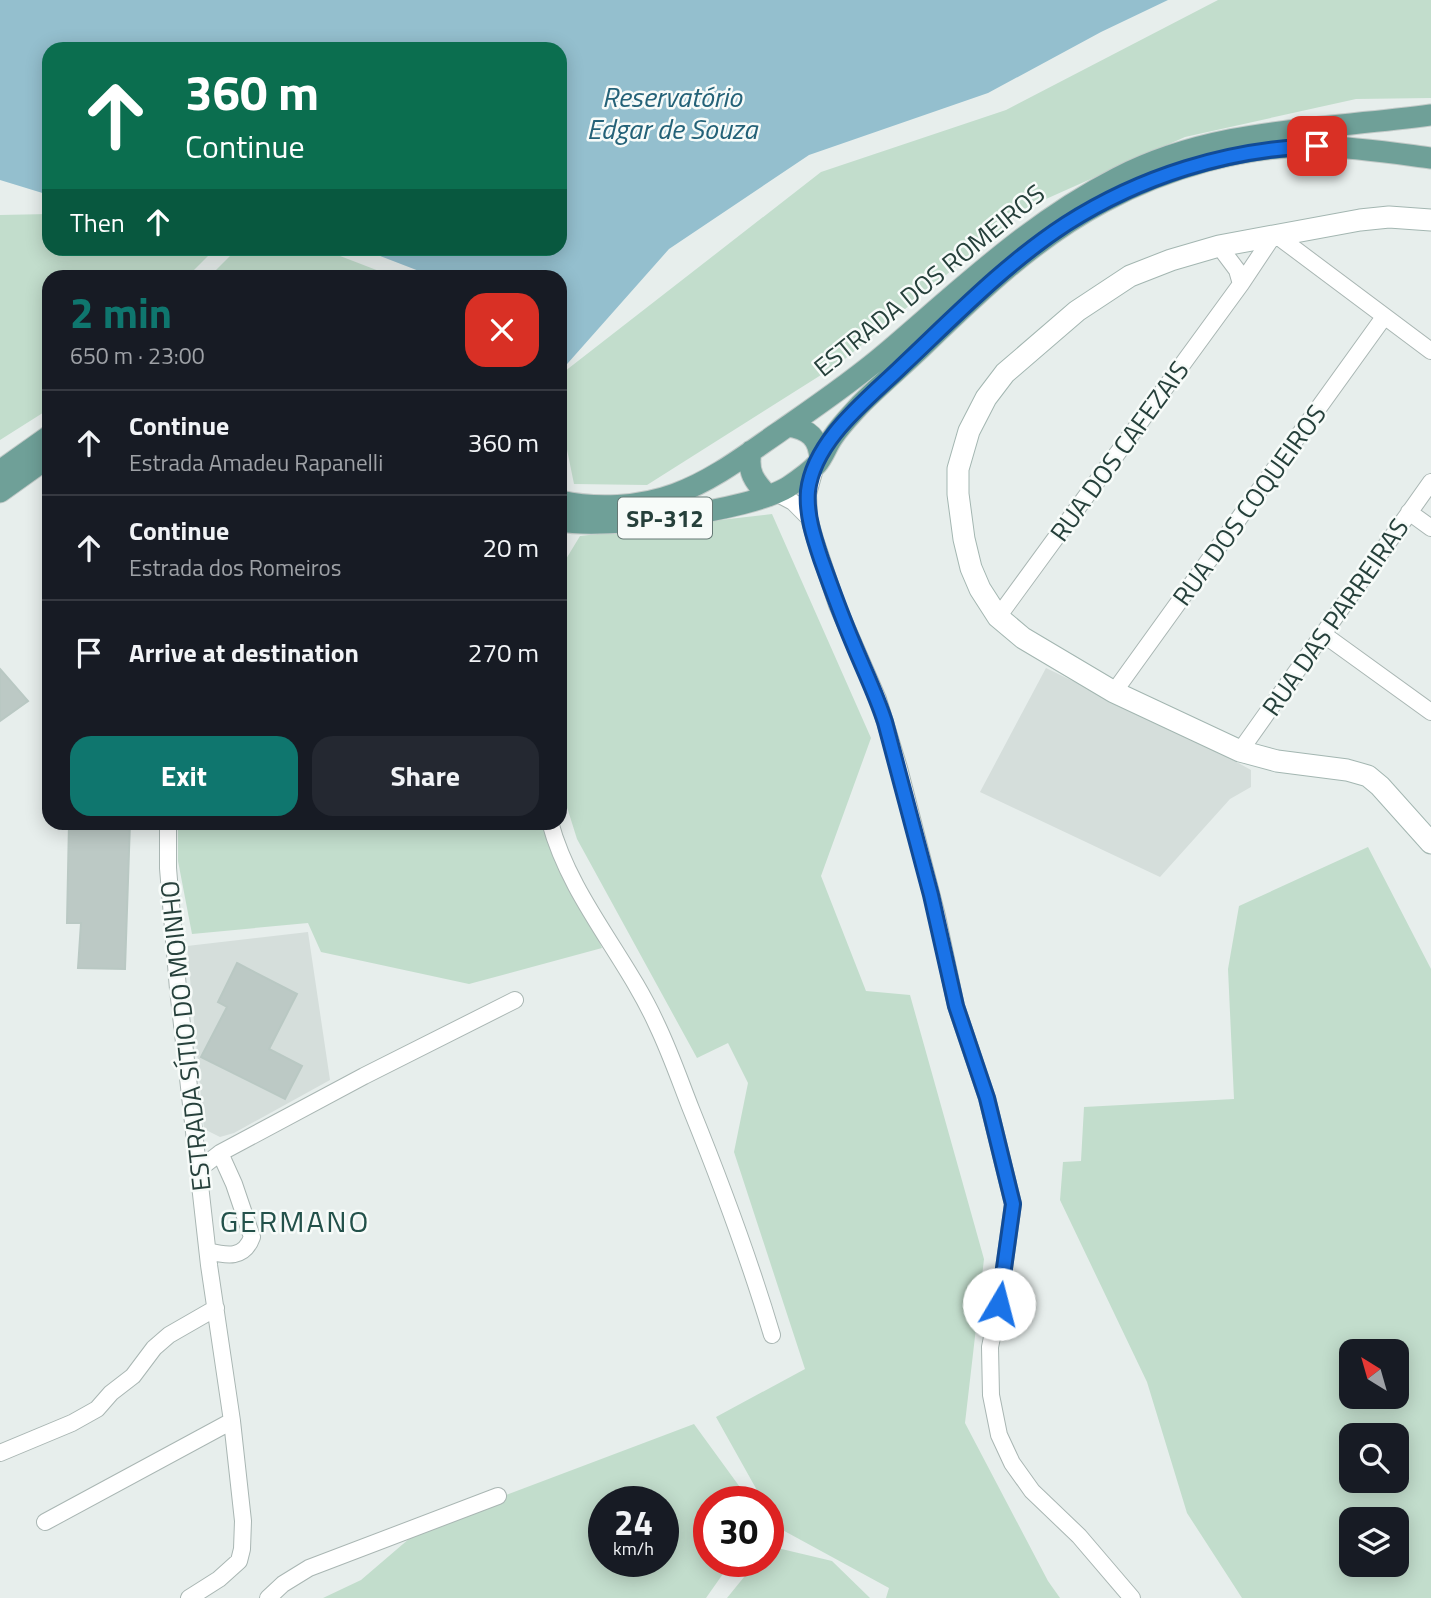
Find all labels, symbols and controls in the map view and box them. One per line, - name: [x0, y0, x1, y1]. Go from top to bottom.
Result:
- text: 360 m: [185, 54, 319, 129]
- icon: ahead: [70, 70, 161, 161]
- water label: Reservatório Edgar de Souza: [587, 75, 759, 150]
- pin: [1287, 116, 1347, 176]
- text: Continue: [185, 122, 305, 170]
- icon: arrive: [1298, 127, 1336, 165]
- street label: ESTRADA DOS ROMEIROS: [805, 174, 1053, 386]
- text: Then: [70, 203, 125, 242]
- icon: ahead: [139, 203, 177, 241]
- text: 2 min: [70, 280, 172, 344]
- button: close: [465, 293, 539, 367]
- text: 650 m · 23:00: [70, 338, 205, 373]
- street label: RUA DOS CAFEZAIS: [1040, 353, 1198, 549]
- street label: RUA DOS COQUEIROS: [1163, 396, 1335, 614]
- text: Continue: [129, 406, 229, 445]
- text: 360 m: [468, 423, 539, 462]
- icon: ahead: [70, 424, 108, 462]
- text: Estrada Amadeu Rapanelli: [129, 445, 383, 480]
- road number: SP-312: [618, 498, 712, 538]
- street label: RUA DAS PARREIRAS: [1252, 510, 1418, 724]
- text: Continue: [129, 511, 229, 550]
- text: 20 m: [482, 528, 539, 567]
- icon: ahead: [70, 529, 108, 567]
- text: Estrada dos Romeiros: [129, 550, 341, 585]
- text: Arrive at destination: [129, 633, 359, 672]
- text: 270 m: [468, 633, 539, 672]
- icon: arrive: [70, 634, 108, 672]
- button: Exit: [70, 736, 298, 816]
- button: Share: [312, 736, 539, 816]
- street label: ESTRADA SÍTIO DO MOINHO: [149, 879, 221, 1193]
- district label: GERMANO: [220, 1198, 370, 1244]
- position arrow: [962, 1267, 1036, 1341]
- north arrow: [1339, 1339, 1409, 1409]
- map controls: [1339, 1339, 1409, 1577]
- button: search: [1339, 1423, 1409, 1493]
- speed limit sign: 30: [693, 1486, 784, 1577]
- text: 24: [614, 1495, 653, 1549]
- button: layers: [1339, 1507, 1409, 1577]
- text: km/h: [613, 1535, 654, 1562]

